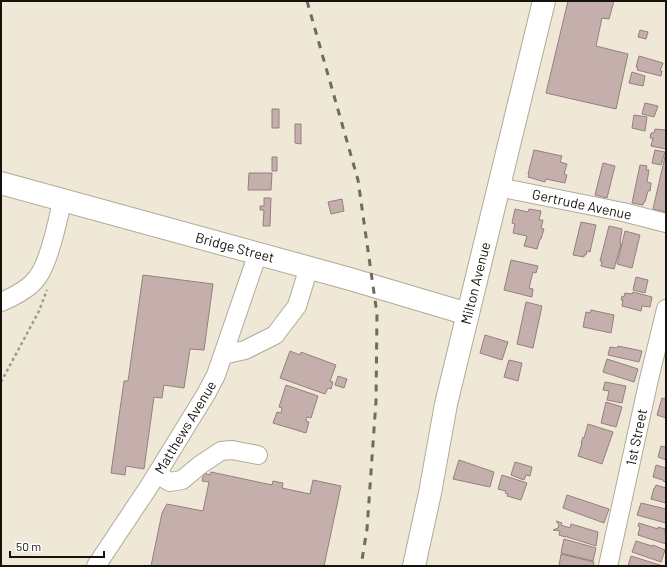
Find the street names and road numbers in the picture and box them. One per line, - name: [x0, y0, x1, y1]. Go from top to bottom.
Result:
- street label: Gertrude Avenue: [531, 185, 633, 223]
- street label: Bridge Street: [194, 228, 276, 266]
- street label: Milton Avenue: [457, 240, 493, 326]
- street label: Matthews Avenue: [150, 377, 220, 477]
- street label: 1st Street: [622, 407, 650, 467]

